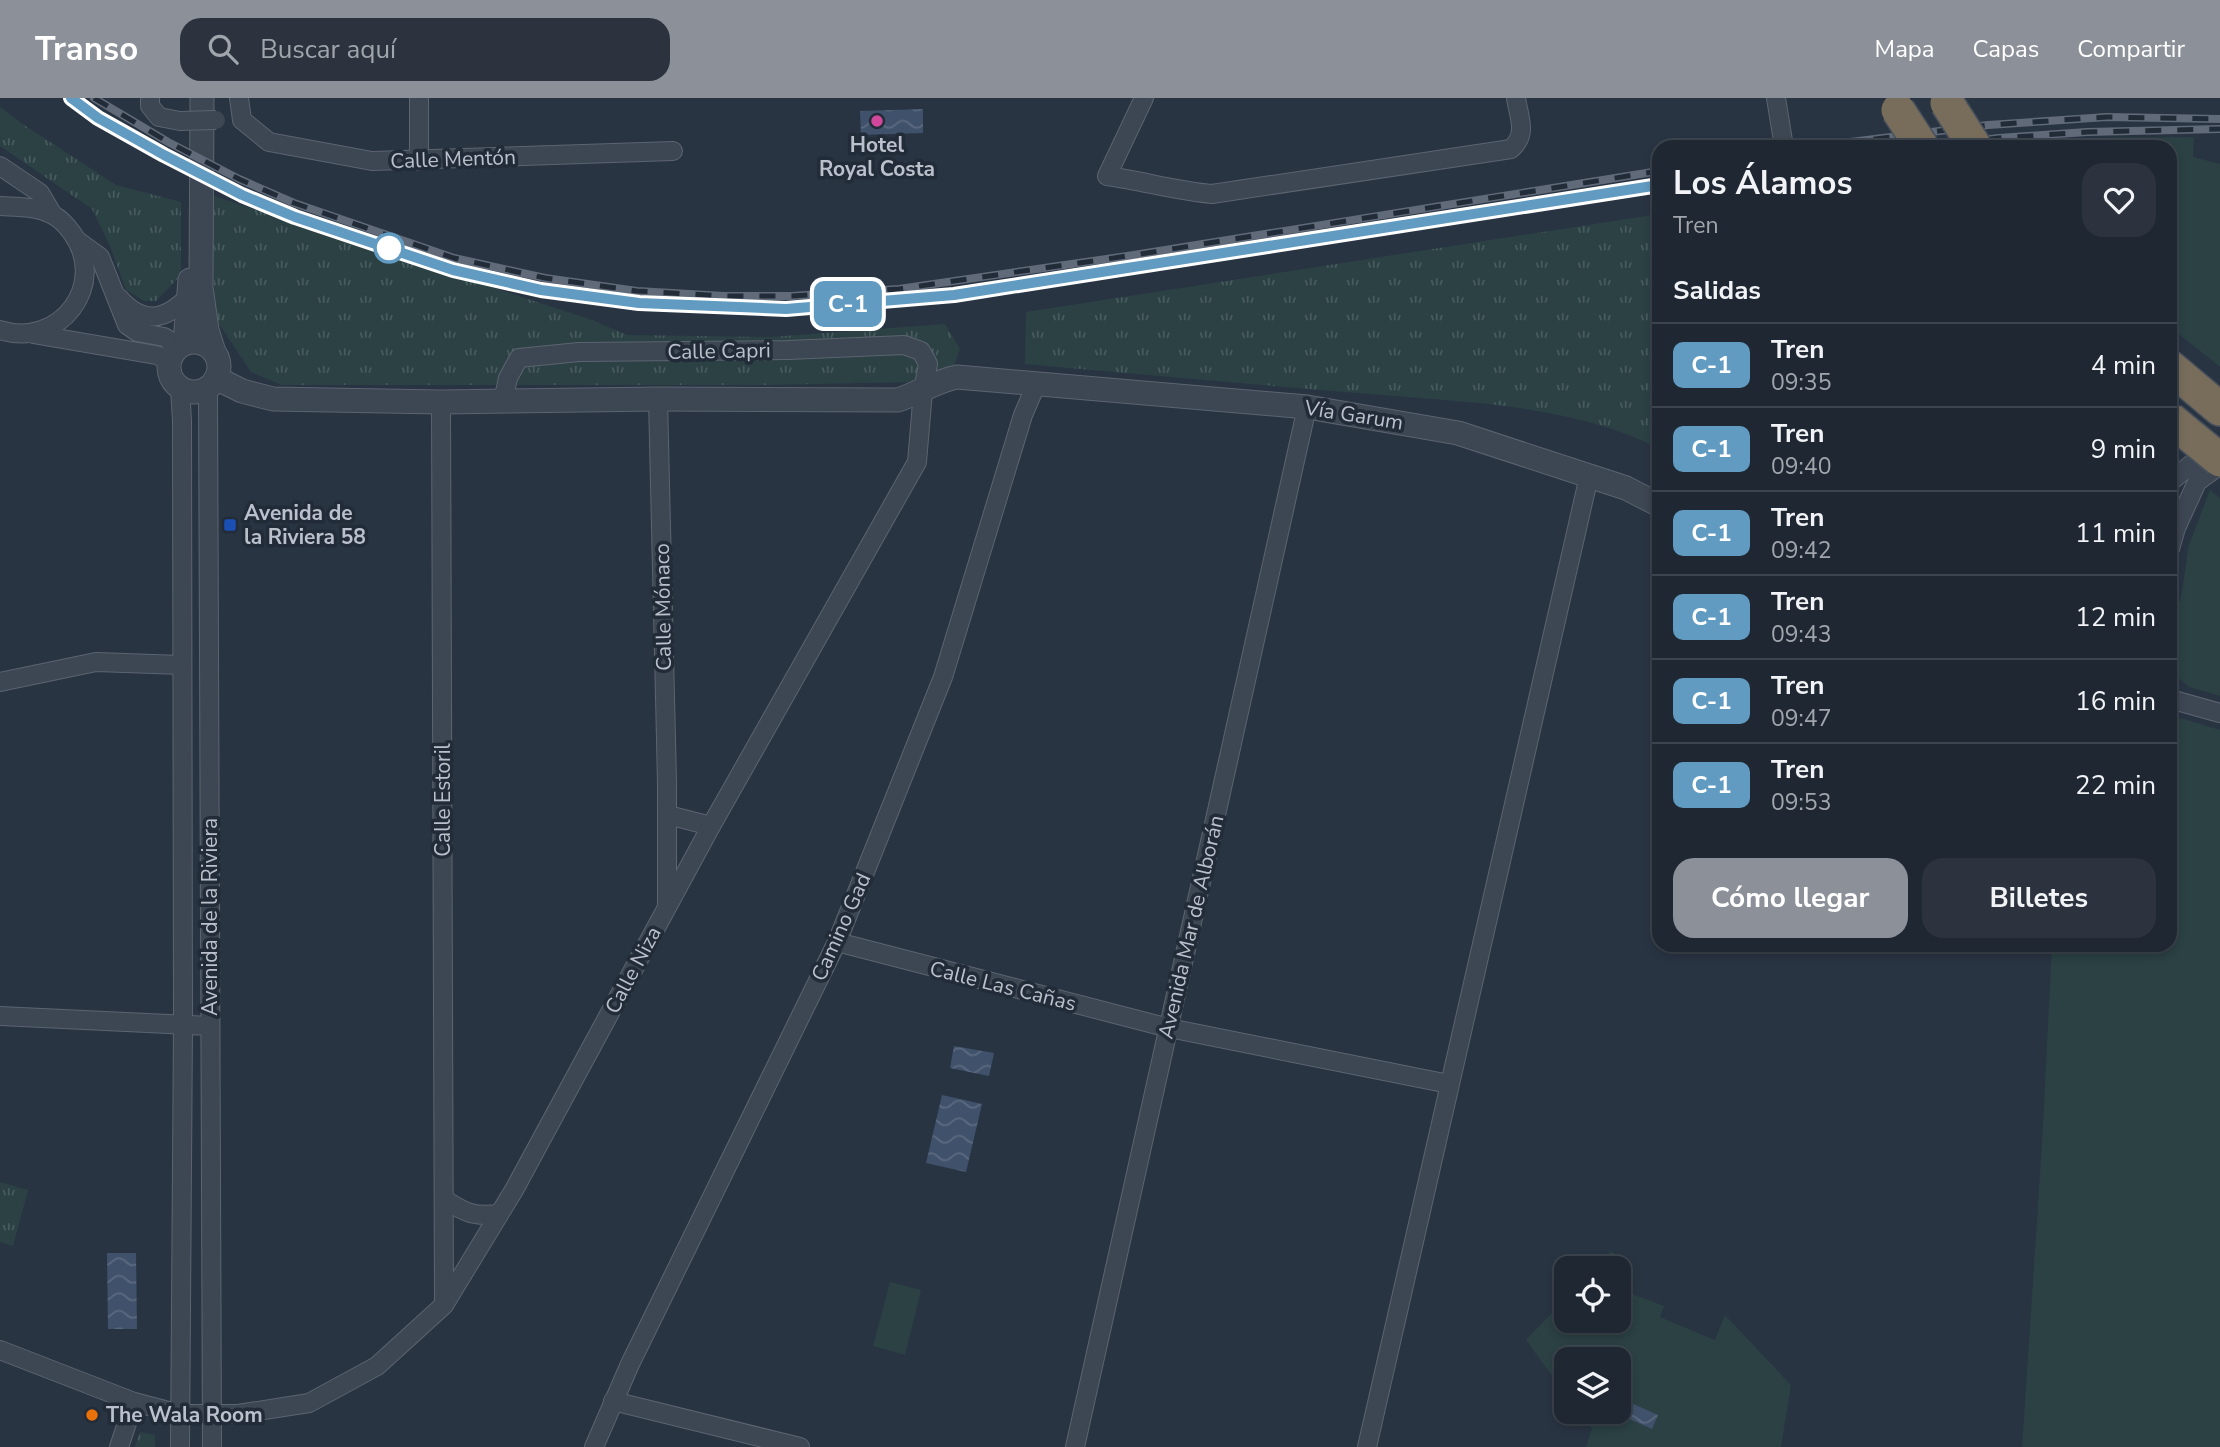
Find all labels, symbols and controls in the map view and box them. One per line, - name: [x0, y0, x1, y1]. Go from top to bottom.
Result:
- search box: [180, 18, 670, 81]
- text: Transo: [35, 27, 138, 72]
- icon: search: [204, 30, 242, 68]
- text: Buscar aquí: [260, 32, 396, 67]
- text: Mapa: [1875, 33, 1935, 65]
- text: Capas: [1973, 33, 2039, 65]
- text: Compartir: [2077, 33, 2185, 65]
- marker: Hotel Royal Costa: [869, 113, 885, 129]
- place label: Hotel Royal Costa: [819, 131, 935, 183]
- street label: Calle Mentón: [390, 143, 516, 175]
- text: Los Álamos: [1673, 161, 1853, 206]
- button: heart: [2082, 163, 2156, 237]
- text: Tren: [1673, 210, 1718, 241]
- unlabelled marker: [374, 233, 404, 263]
- text: Salidas: [1673, 273, 1761, 308]
- line badge: C-1: [808, 281, 888, 327]
- text: C-1: [828, 288, 868, 320]
- text: Tren: [1771, 332, 1824, 367]
- street label: Calle Capri: [667, 336, 771, 366]
- text: 4 min: [2091, 348, 2156, 383]
- text: C-1: [1691, 349, 1732, 381]
- text: 09:35: [1771, 367, 1831, 398]
- street label: Vía Garum: [1302, 393, 1405, 437]
- text: Tren: [1771, 416, 1824, 451]
- text: 9 min: [2091, 432, 2156, 467]
- text: C-1: [1691, 433, 1732, 465]
- text: 09:40: [1771, 451, 1831, 482]
- place label: Avenida de la Riviera 58: [244, 499, 366, 551]
- text: Tren: [1771, 500, 1824, 535]
- text: 11 min: [2075, 516, 2156, 551]
- marker: Avenida de la Riviera 58: [222, 517, 238, 533]
- text: C-1: [1691, 517, 1732, 549]
- text: 09:42: [1771, 535, 1831, 566]
- street label: Calle Mónaco: [648, 543, 678, 671]
- text: Tren: [1771, 584, 1824, 619]
- text: 12 min: [2075, 600, 2156, 635]
- text: C-1: [1691, 601, 1732, 633]
- text: 09:43: [1771, 619, 1831, 650]
- text: Tren: [1771, 668, 1824, 703]
- text: 16 min: [2075, 684, 2156, 719]
- text: C-1: [1691, 685, 1732, 717]
- text: 09:47: [1771, 703, 1831, 734]
- street label: Calle Estoril: [429, 743, 457, 857]
- text: Tren: [1771, 752, 1824, 787]
- text: 22 min: [2075, 768, 2156, 803]
- text: C-1: [1691, 769, 1732, 801]
- text: 09:53: [1771, 787, 1831, 818]
- street label: Avenida Mar de Alborán: [1152, 812, 1230, 1042]
- street label: Avenida de la Riviera: [196, 818, 224, 1016]
- button: Cómo llegar: [1673, 858, 1908, 938]
- button: Billetes: [1922, 858, 2156, 938]
- street label: Camino Gad: [805, 869, 877, 985]
- street label: Calle Niza: [598, 921, 668, 1019]
- street label: Calle Las Cañas: [927, 954, 1079, 1018]
- map controls: [1554, 1256, 1631, 1424]
- button: locate: [1554, 1256, 1631, 1333]
- button: layers: [1554, 1347, 1631, 1424]
- place label: The Wala Room: [106, 1401, 263, 1429]
- marker: The Wala Room: [84, 1407, 100, 1423]

